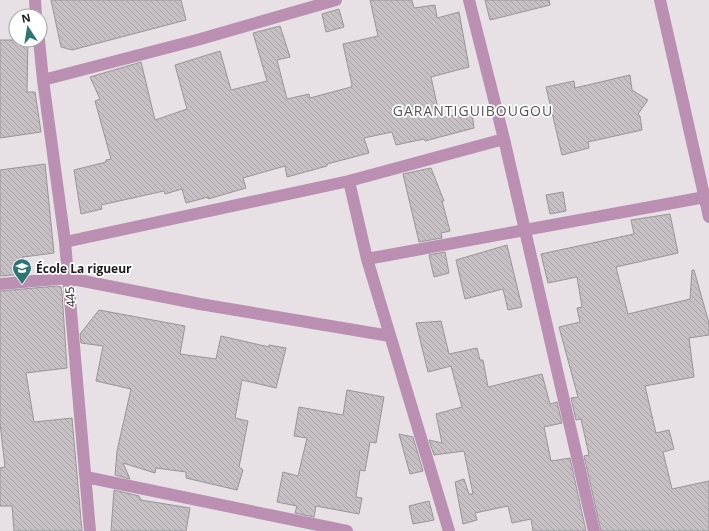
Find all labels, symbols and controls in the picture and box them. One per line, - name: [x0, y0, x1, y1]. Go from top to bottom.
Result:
- north arrow: [8, 8, 48, 48]
- text: N: [20, 9, 32, 26]
- district label: GARANTIGUIBOUGOU: [393, 101, 553, 120]
- school or university icon: École La rigueur: [11, 257, 33, 285]
- place label: École La rigueur: [36, 260, 132, 277]
- street label: 445: [61, 286, 79, 308]

